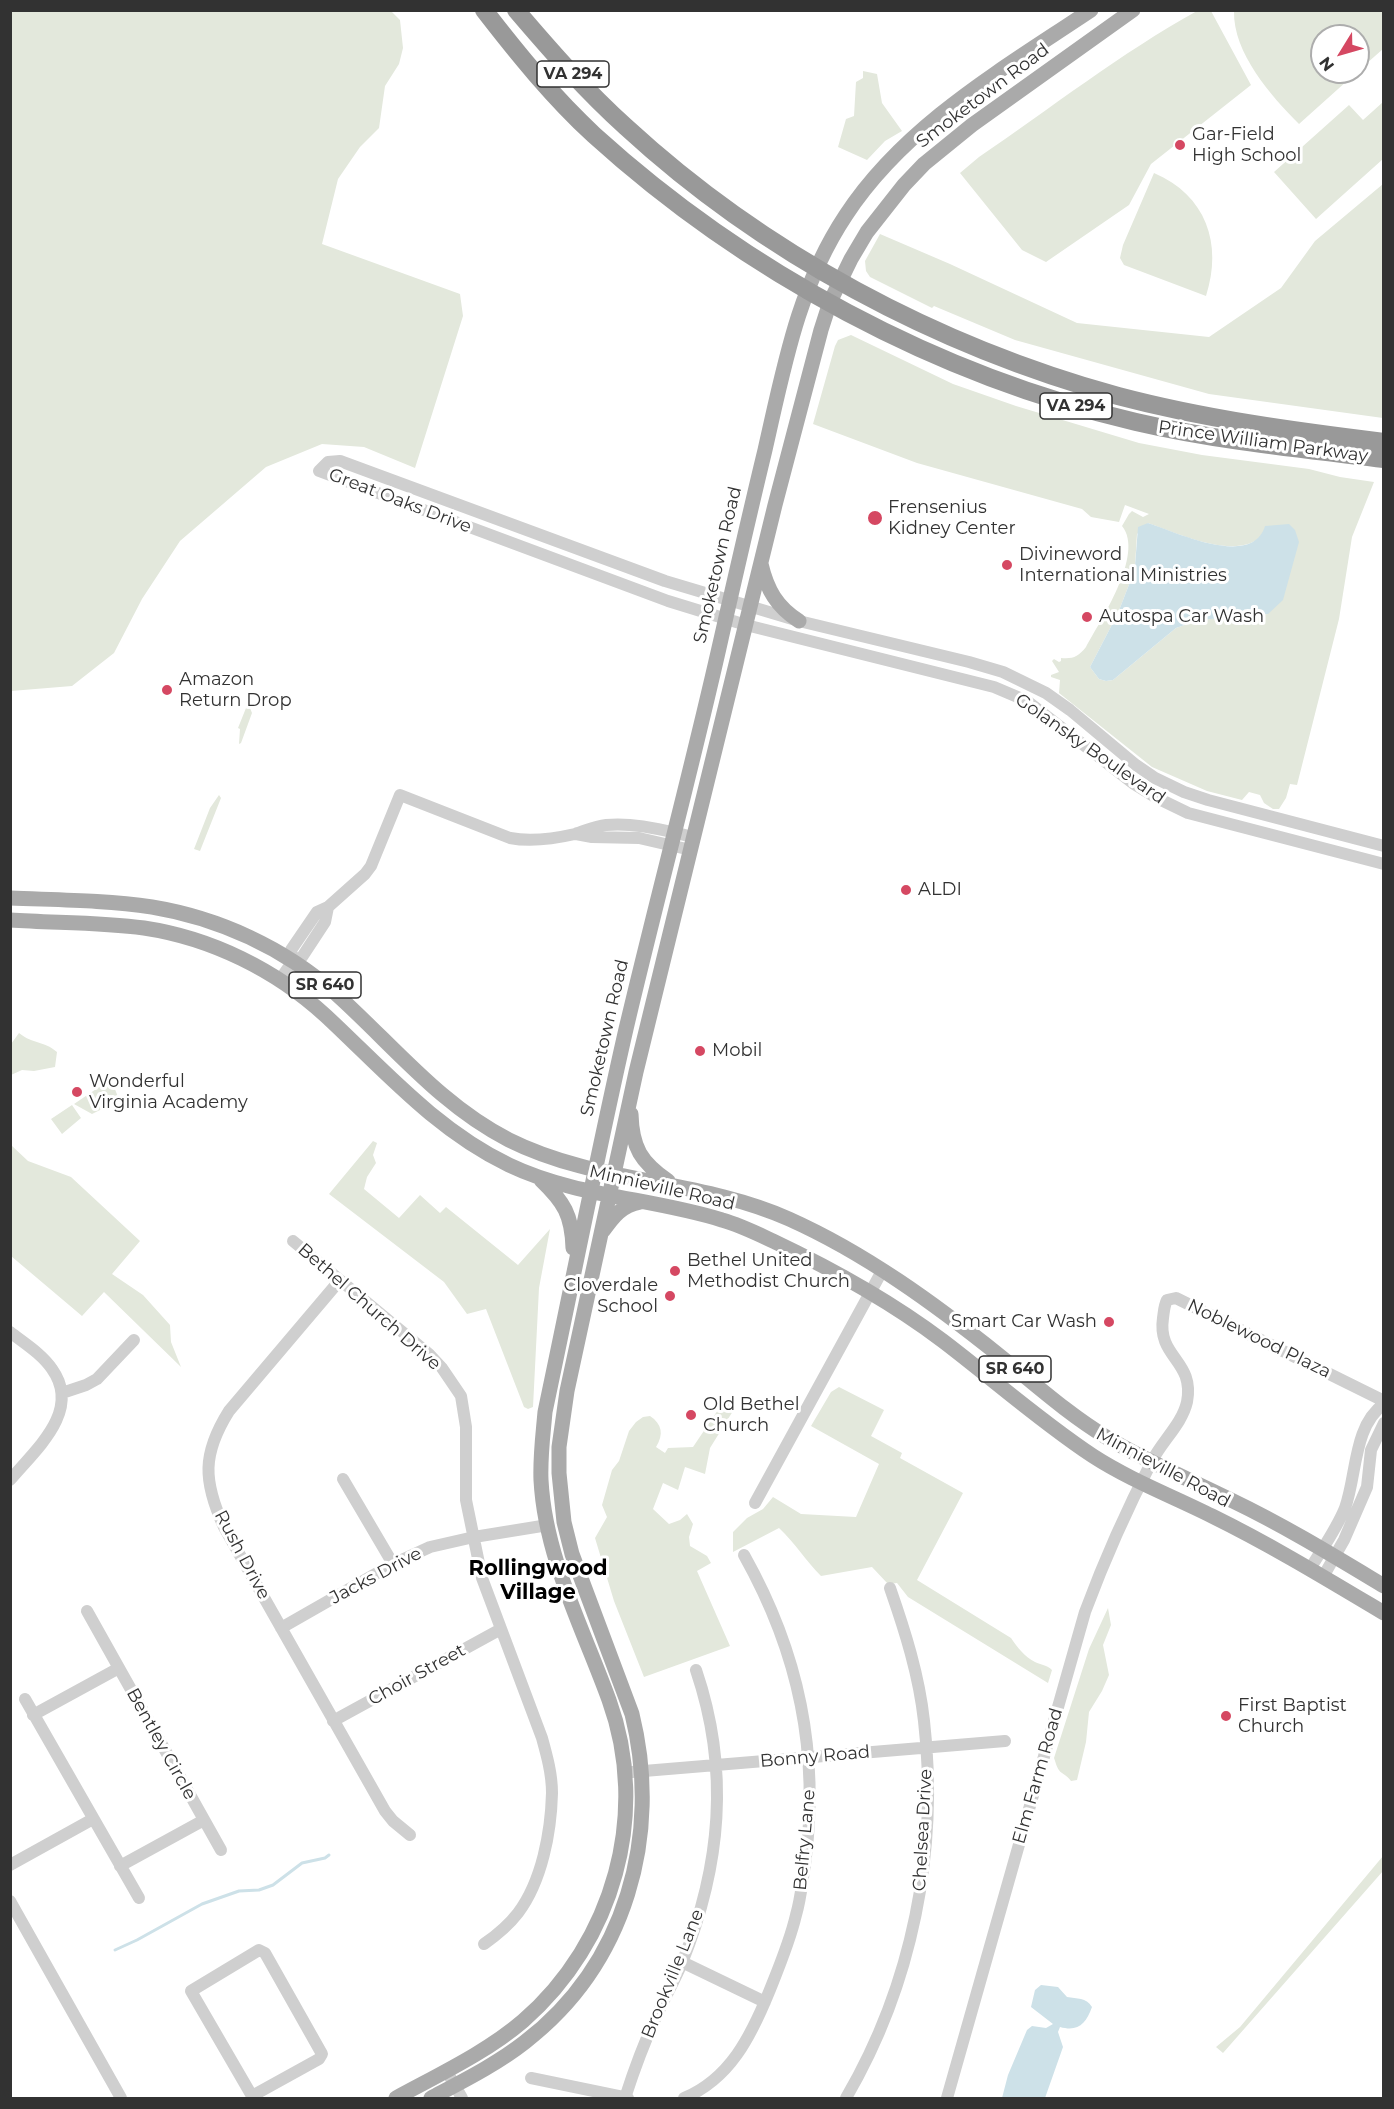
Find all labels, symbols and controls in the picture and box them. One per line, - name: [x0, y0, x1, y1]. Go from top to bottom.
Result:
- north arrow: [1310, 24, 1370, 84]
- street label: Smoketown Road: [912, 39, 1054, 153]
- text: N: [1315, 53, 1338, 75]
- road number: VA 294: [537, 61, 609, 87]
- place label: Gar-Field High School: [1192, 124, 1301, 166]
- marker: Gar-Field High School: [1173, 138, 1187, 152]
- road number: VA 294: [1040, 393, 1112, 419]
- street label: Prince William Parkway: [1157, 417, 1369, 467]
- street label: Great Oaks Drive: [326, 464, 474, 538]
- street label: Smoketown Road: [689, 484, 747, 646]
- place label: Frensenius Kidney Center: [888, 497, 1016, 540]
- marker: Frensenius Kidney Center: [866, 509, 884, 527]
- place label: Divineword International Ministries: [1019, 544, 1227, 586]
- marker: Divineword International Ministries: [1000, 558, 1014, 572]
- place label: Autospa Car Wash: [1099, 606, 1264, 628]
- marker: Autospa Car Wash: [1080, 610, 1094, 624]
- place label: Amazon Return Drop: [179, 669, 292, 712]
- marker: Amazon Return Drop: [160, 683, 174, 697]
- street label: Golansky Boulevard: [1011, 689, 1169, 809]
- place label: ALDI: [918, 879, 962, 901]
- marker: ALDI: [899, 883, 913, 897]
- street label: Smoketown Road: [576, 957, 634, 1119]
- road number: SR 640: [289, 972, 361, 998]
- place label: Mobil: [712, 1040, 762, 1062]
- marker: Mobil: [693, 1044, 707, 1058]
- place label: Wonderful Virginia Academy: [89, 1071, 248, 1114]
- marker: Wonderful Virginia Academy: [70, 1085, 84, 1099]
- street label: Minnieville Road: [587, 1161, 737, 1215]
- street label: Bethel Church Drive: [293, 1239, 445, 1375]
- place label: Bethel United Methodist Church: [687, 1250, 850, 1292]
- marker: Bethel United Methodist Church: [668, 1264, 682, 1278]
- place label: Cloverdale School: [563, 1275, 658, 1318]
- marker: Cloverdale School: [663, 1289, 677, 1303]
- street label: Noblewood Plaza: [1184, 1295, 1334, 1383]
- place label: Smart Car Wash: [951, 1311, 1097, 1333]
- marker: Smart Car Wash: [1102, 1315, 1116, 1329]
- road number: SR 640: [979, 1356, 1051, 1382]
- place label: Old Bethel Church: [703, 1394, 799, 1436]
- marker: Old Bethel Church: [684, 1408, 698, 1422]
- street label: Minnieville Road: [1092, 1424, 1234, 1512]
- street label: Rush Drive: [209, 1507, 275, 1603]
- street label: Jacks Drive: [326, 1543, 426, 1609]
- district label: Rollingwood Village: [469, 1556, 607, 1606]
- street label: Choir Street: [365, 1640, 469, 1710]
- street label: Bentley Circle: [121, 1684, 201, 1804]
- place label: First Baptist Church: [1238, 1695, 1347, 1738]
- street label: Elm Farm Road: [1008, 1706, 1068, 1846]
- marker: First Baptist Church: [1219, 1709, 1233, 1723]
- street label: Bonny Road: [759, 1741, 871, 1773]
- street label: Chelsea Drive: [909, 1768, 937, 1892]
- street label: Belfry Lane: [790, 1789, 820, 1891]
- street label: Brookville Lane: [637, 1906, 709, 2042]

